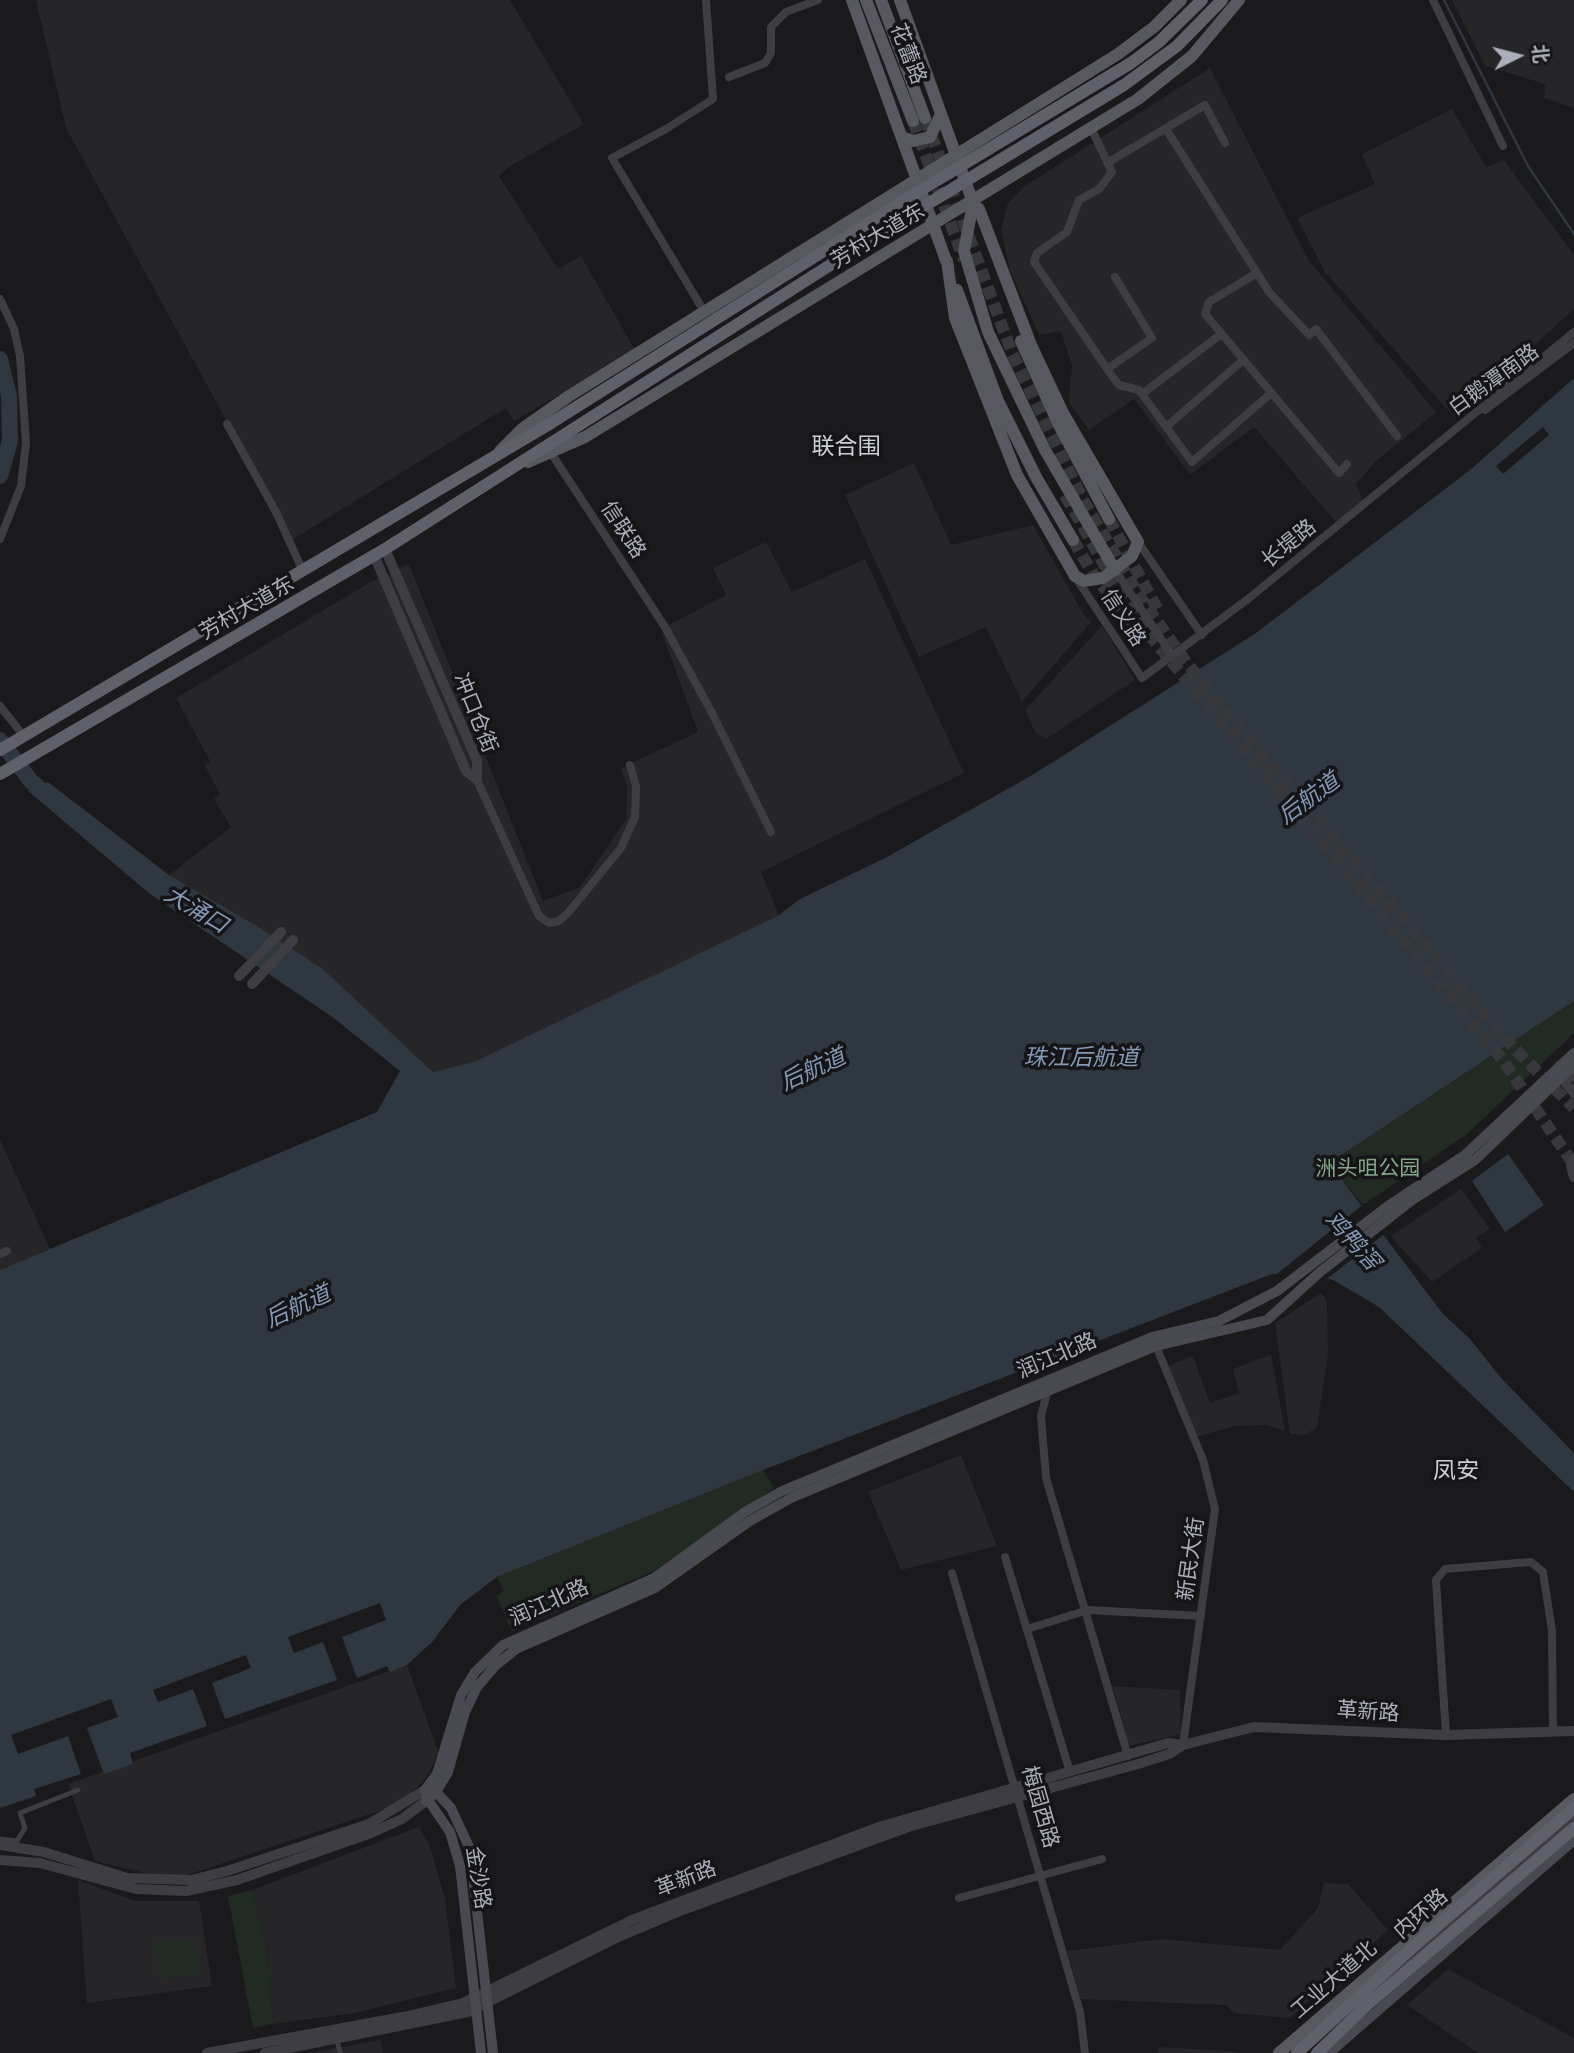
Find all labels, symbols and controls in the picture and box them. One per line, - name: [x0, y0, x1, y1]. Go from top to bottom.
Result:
- street label: 花蕾路: [885, 20, 931, 88]
- north arrow: [1483, 21, 1553, 91]
- text: 北: [1529, 43, 1550, 64]
- street label: 芳村大道东: [827, 198, 929, 274]
- street label: 白鹅潭南路: [1444, 339, 1544, 421]
- district label: 联合围: [812, 433, 880, 461]
- street label: 信联路: [595, 497, 651, 563]
- street label: 长堤路: [1257, 514, 1321, 574]
- street label: 芳村大道东: [195, 571, 299, 645]
- street label: 信义路: [1095, 585, 1151, 651]
- street label: 冲口仓街: [448, 669, 502, 757]
- water label: 后航道: [1273, 768, 1345, 830]
- water label: 大涌口: [159, 880, 233, 940]
- water label: 后航道: [776, 1043, 850, 1097]
- water label: 珠江后航道: [1024, 1044, 1138, 1072]
- park label: 洲头咀公园: [1316, 1156, 1420, 1182]
- water label: 鸡鸭滘: [1319, 1206, 1385, 1276]
- water label: 后航道: [261, 1280, 335, 1334]
- street label: 润江北路: [1013, 1328, 1101, 1384]
- district label: 凤安: [1433, 1457, 1479, 1485]
- street label: 新民大街: [1173, 1516, 1209, 1602]
- street label: 润江北路: [506, 1574, 592, 1632]
- street label: 革新路: [1336, 1697, 1400, 1727]
- street label: 梅园西路: [1016, 1763, 1064, 1851]
- street label: 金沙路: [461, 1845, 495, 1911]
- street label: 革新路: [652, 1856, 720, 1902]
- street label: 内环路: [1389, 1884, 1453, 1944]
- street label: 工业大道北: [1286, 1936, 1382, 2024]

